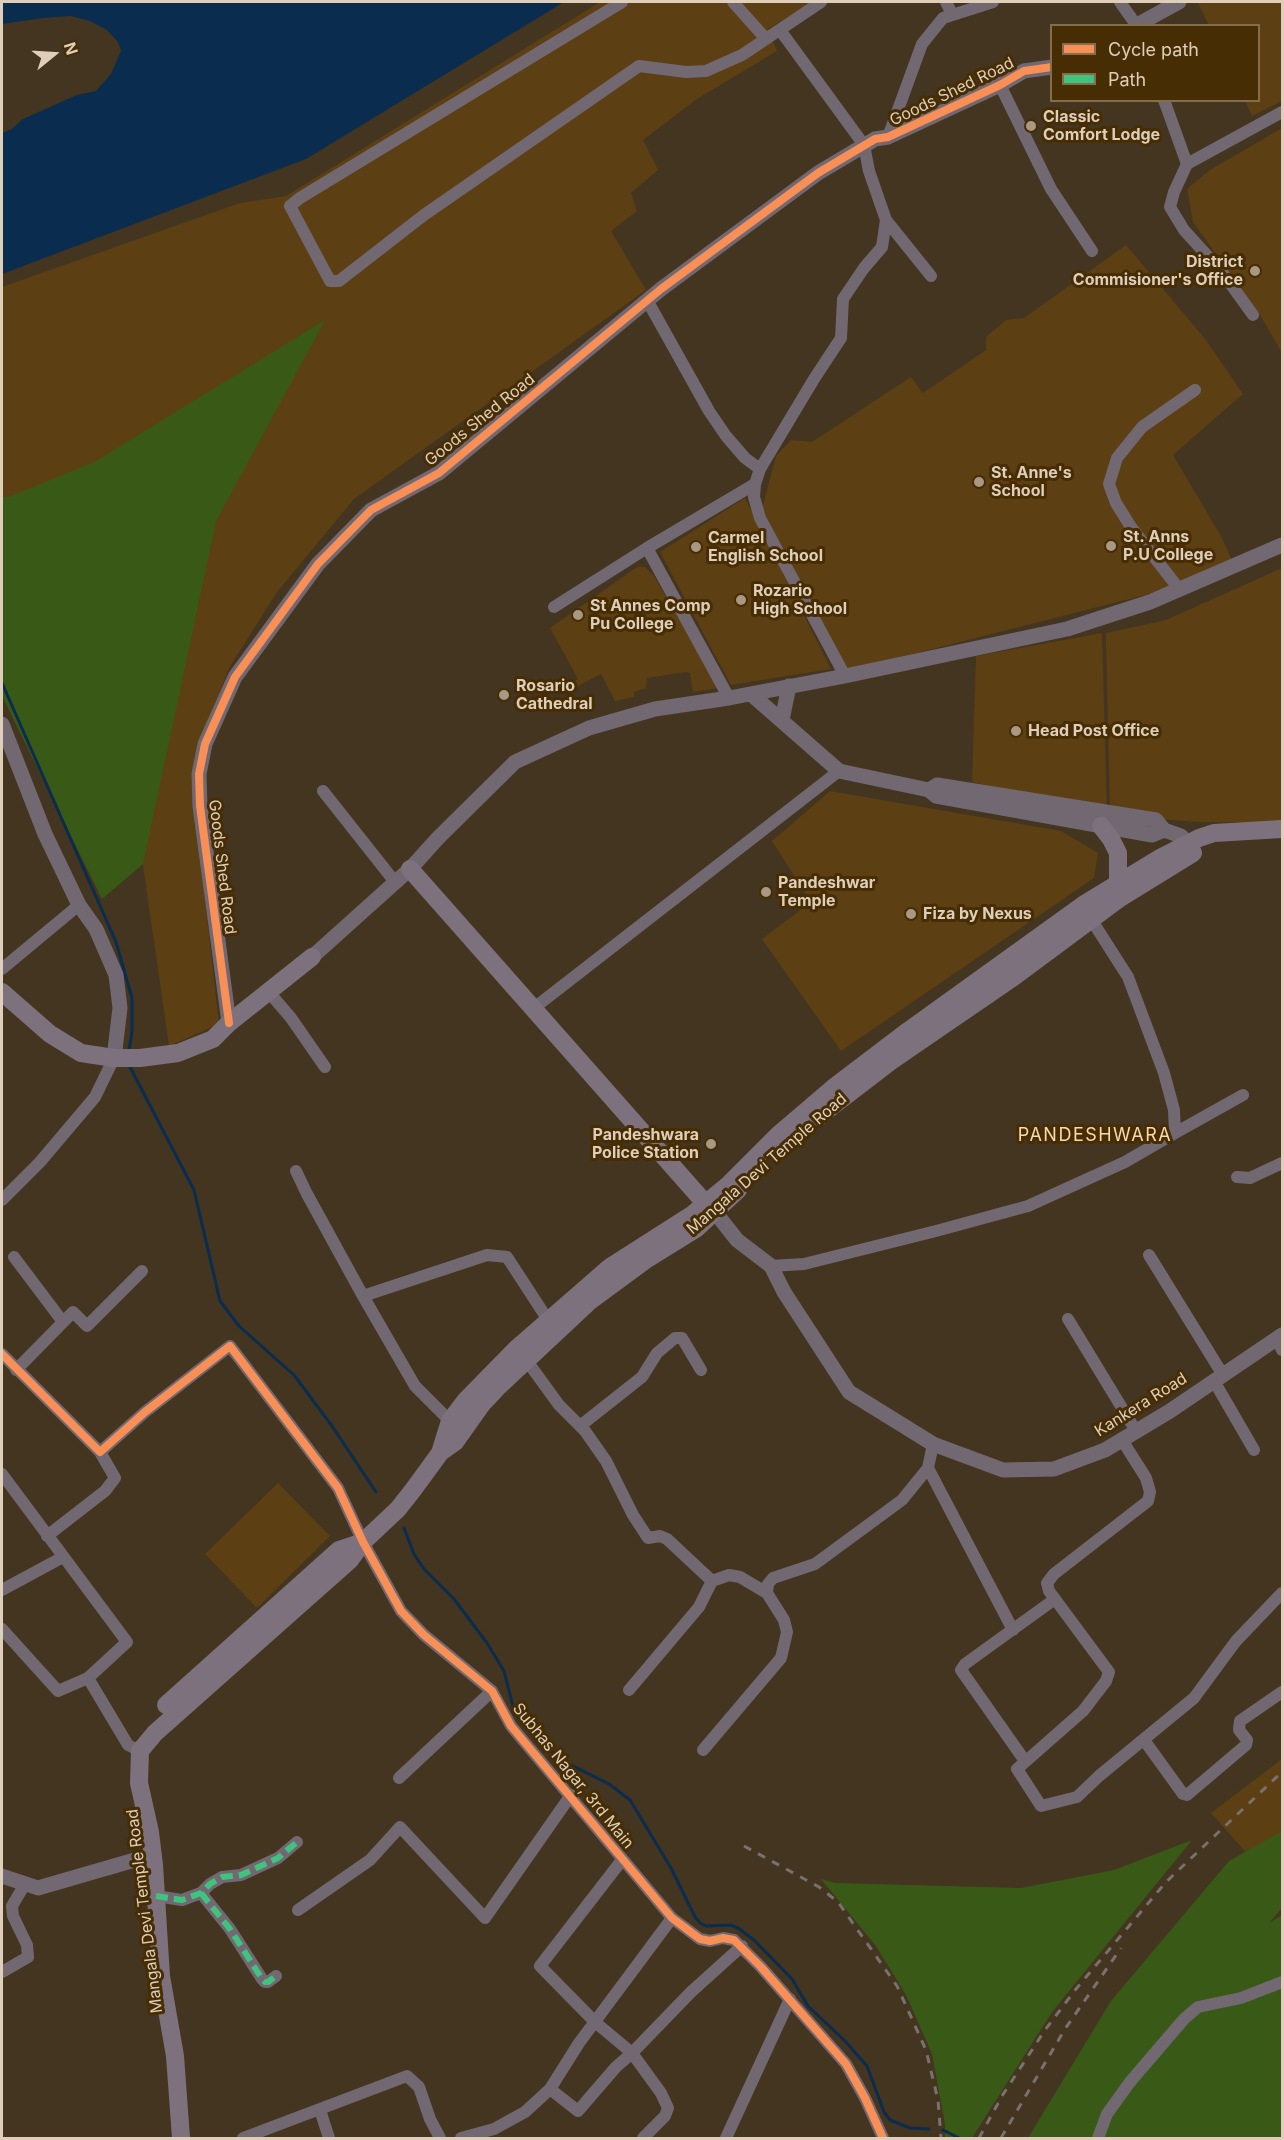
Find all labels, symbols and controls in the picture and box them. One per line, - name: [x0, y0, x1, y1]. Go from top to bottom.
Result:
- north arrow: [24, 24, 84, 84]
- legend: [1050, 24, 1260, 102]
- text: Cycle path: [1108, 39, 1199, 60]
- text: N: [60, 40, 83, 57]
- street label: Goods Shed Road: [887, 54, 1017, 130]
- text: Path: [1108, 69, 1146, 90]
- place label: Classic Comfort Lodge: [1043, 107, 1160, 145]
- marker: Classic Comfort Lodge: [1024, 119, 1038, 133]
- place label: District Commisioner's Office: [1073, 252, 1243, 290]
- marker: District Commisioner's Office: [1248, 264, 1262, 278]
- street label: Goods Shed Road: [421, 370, 539, 470]
- place label: St. Anne's School: [991, 463, 1072, 501]
- marker: St. Anne's School: [972, 475, 986, 489]
- place label: St. Anns P.U College: [1123, 527, 1213, 565]
- place label: Carmel English School: [708, 528, 823, 566]
- marker: St. Anns P.U College: [1104, 539, 1118, 553]
- marker: Carmel English School: [689, 540, 703, 554]
- place label: Rozario High School: [753, 581, 847, 619]
- marker: Rozario High School: [734, 593, 748, 607]
- place label: St Annes Comp Pu College: [590, 596, 711, 634]
- marker: St Annes Comp Pu College: [571, 608, 585, 622]
- place label: Rosario Cathedral: [516, 676, 593, 714]
- marker: Rosario Cathedral: [497, 688, 511, 702]
- place label: Head Post Office: [1028, 721, 1159, 741]
- marker: Head Post Office: [1009, 724, 1023, 738]
- street label: Goods Shed Road: [204, 798, 240, 936]
- place label: Pandeshwar Temple: [778, 873, 875, 911]
- marker: Pandeshwar Temple: [759, 885, 773, 899]
- place label: Fiza by Nexus: [923, 904, 1032, 924]
- marker: Fiza by Nexus: [904, 907, 918, 921]
- street label: Mangala Devi Temple Road: [683, 1089, 851, 1239]
- place label: Pandeshwara Police Station: [592, 1125, 699, 1163]
- district label: PANDESHWARA: [1018, 1125, 1172, 1147]
- marker: Pandeshwara Police Station: [704, 1137, 718, 1151]
- street label: Kankera Road: [1091, 1369, 1191, 1441]
- street label: Subhas Nagar, 3rd Main: [508, 1699, 638, 1853]
- street label: Mangala Devi Temple Road: [123, 1808, 167, 2014]

